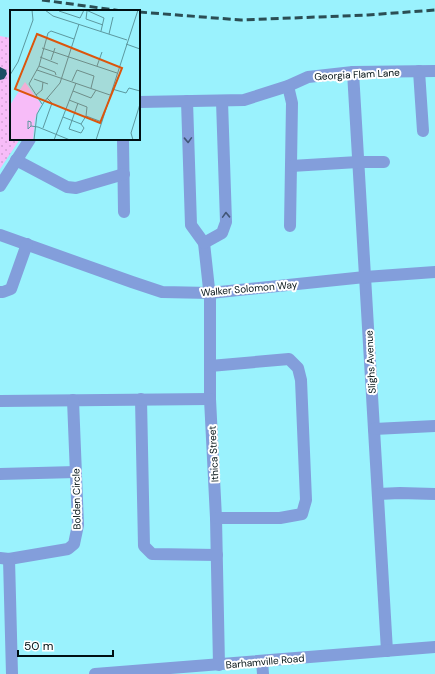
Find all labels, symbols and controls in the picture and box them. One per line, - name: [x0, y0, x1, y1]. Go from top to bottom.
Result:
- inset map: [10, 10, 140, 140]
- street label: Georgia Flam Lane: [314, 66, 400, 83]
- one-way arrow: [184, 137, 192, 143]
- one-way arrow: [222, 212, 230, 218]
- street label: Walker Solomon Way: [200, 278, 298, 299]
- street label: Slighs Avenue: [362, 330, 379, 394]
- street label: Ithica Street: [206, 425, 221, 483]
- street label: Bolden Circle: [69, 468, 84, 530]
- scale bar: [18, 632, 113, 658]
- text: 50 m: [24, 638, 53, 654]
- street label: Barhamville Road: [225, 652, 305, 671]

